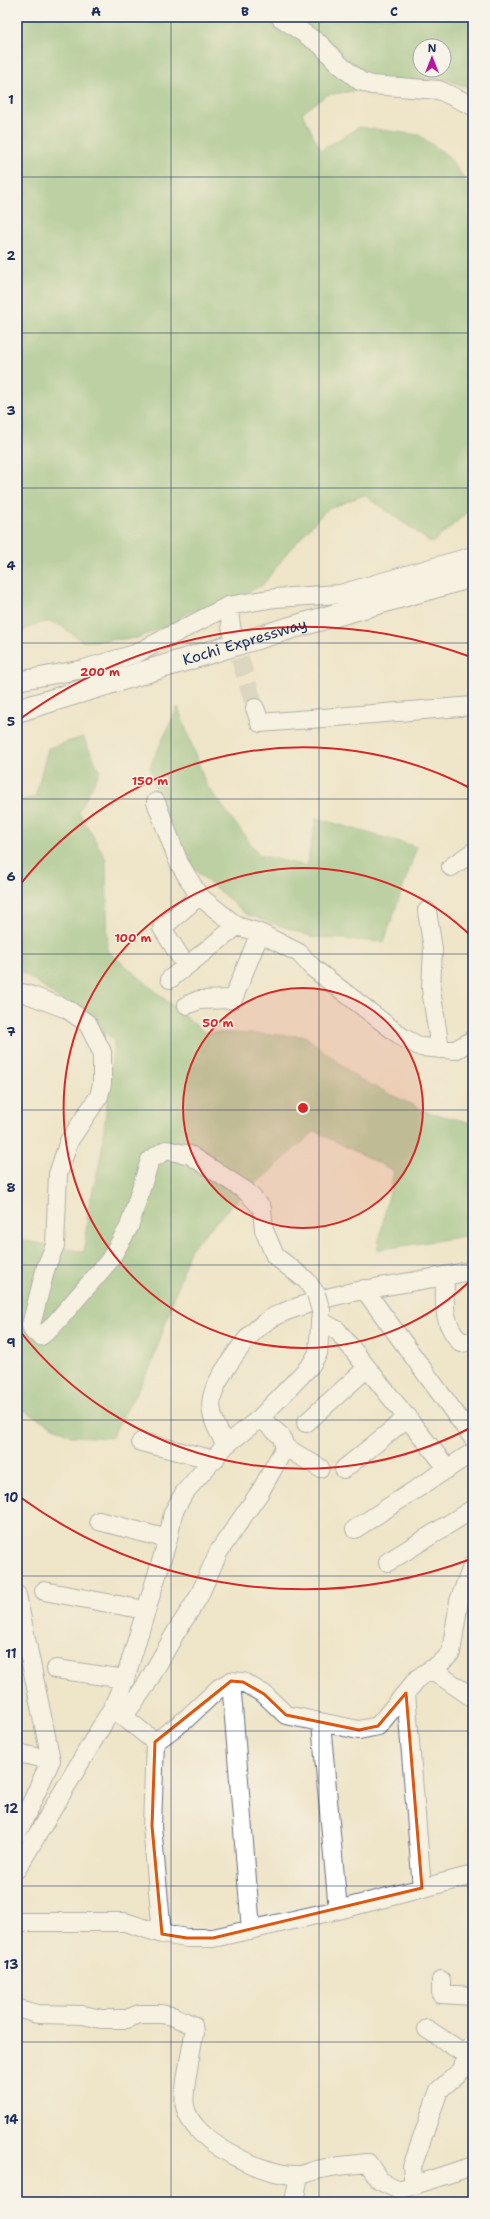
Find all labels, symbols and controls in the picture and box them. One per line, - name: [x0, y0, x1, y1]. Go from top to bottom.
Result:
- text: A: [91, 3, 101, 20]
- text: B: [241, 3, 249, 20]
- text: C: [390, 3, 398, 20]
- north arrow: [412, 38, 452, 78]
- text: N: [428, 41, 437, 56]
- text: 1: [8, 91, 14, 108]
- text: 2: [6, 247, 16, 264]
- text: 3: [6, 402, 16, 419]
- text: 4: [6, 557, 16, 574]
- street label: Kochi Expressway: [180, 614, 309, 670]
- text: 200 m: [80, 664, 120, 680]
- text: 5: [7, 713, 15, 730]
- text: 150 m: [132, 773, 168, 789]
- text: 6: [6, 868, 16, 885]
- text: 100 m: [115, 930, 152, 946]
- text: 50 m: [203, 1015, 234, 1031]
- text: 7: [6, 1023, 16, 1040]
- centre of rings: [296, 1101, 310, 1115]
- text: 8: [6, 1179, 16, 1196]
- text: 9: [6, 1334, 16, 1351]
- text: 10: [4, 1489, 18, 1506]
- text: 11: [5, 1645, 17, 1662]
- text: 12: [4, 1800, 18, 1817]
- text: 13: [4, 1956, 18, 1973]
- text: 14: [4, 2111, 18, 2128]

